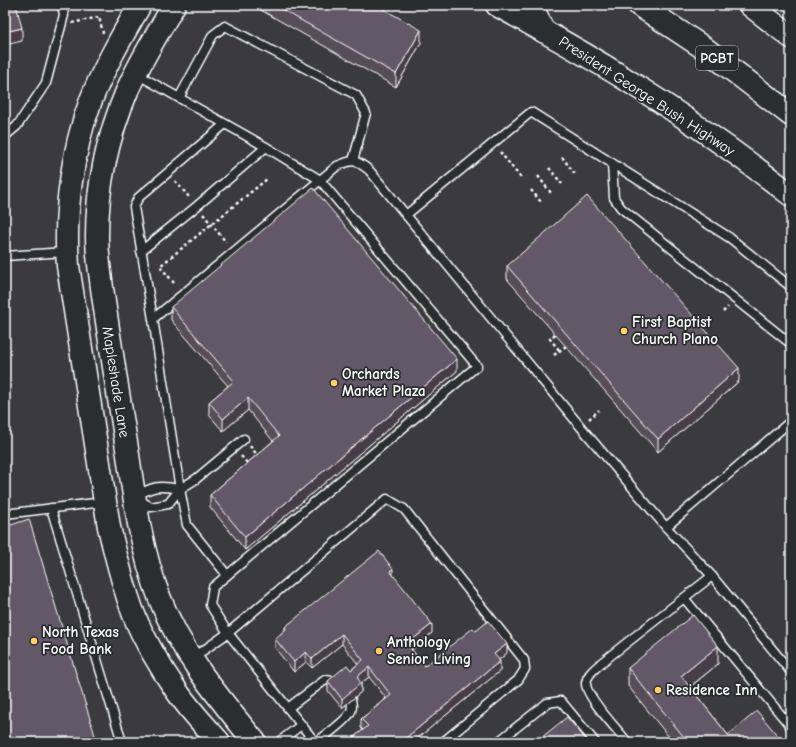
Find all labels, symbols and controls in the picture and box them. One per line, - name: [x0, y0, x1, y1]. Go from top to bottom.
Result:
- street label: President George Bush Highway: [556, 32, 739, 160]
- road number: PGBT: [696, 46, 738, 70]
- place label: First Baptist Church Plano: [632, 313, 718, 348]
- street label: Mapleshade Lane: [98, 325, 134, 439]
- marker: First Baptist Church Plano: [619, 326, 629, 336]
- place label: Orchards Market Plaza: [342, 365, 426, 400]
- marker: Orchards Market Plaza: [329, 378, 339, 388]
- place label: North Texas Food Bank: [42, 623, 119, 658]
- place label: Anthology Senior Living: [387, 633, 471, 668]
- marker: North Texas Food Bank: [29, 636, 39, 646]
- marker: Anthology Senior Living: [374, 646, 384, 656]
- place label: Residence Inn: [666, 681, 758, 699]
- marker: Residence Inn: [653, 685, 663, 695]

